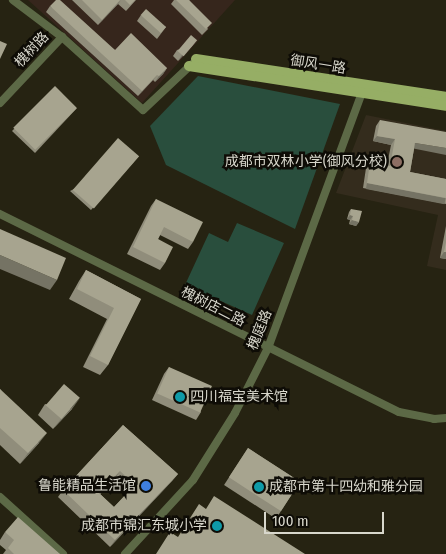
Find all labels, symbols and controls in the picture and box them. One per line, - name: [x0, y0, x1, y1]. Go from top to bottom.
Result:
- street label: 槐树路: [12, 29, 52, 71]
- street label: 御风一路: [289, 52, 347, 78]
- place label: 成都市双林小学(御风分校): [225, 154, 387, 170]
- marker: 成都市双林小学(御风分校): [391, 156, 403, 168]
- street label: 槐树店二路: [178, 284, 248, 330]
- street label: 槐庭路: [244, 307, 276, 353]
- place label: 四川福宝美术馆: [190, 389, 288, 405]
- marker: 四川福宝美术馆: [174, 391, 186, 403]
- place label: 鲁能精品生活馆: [38, 478, 136, 494]
- place label: 成都市第十四幼和雅分园: [269, 479, 423, 495]
- marker: 鲁能精品生活馆: [140, 480, 152, 492]
- marker: 成都市第十四幼和雅分园: [253, 481, 265, 493]
- scale bar: [266, 502, 386, 534]
- text: 100 m: [272, 512, 309, 530]
- place label: 成都市锦汇东城小学: [81, 518, 207, 534]
- marker: 成都市锦汇东城小学: [211, 520, 223, 532]

